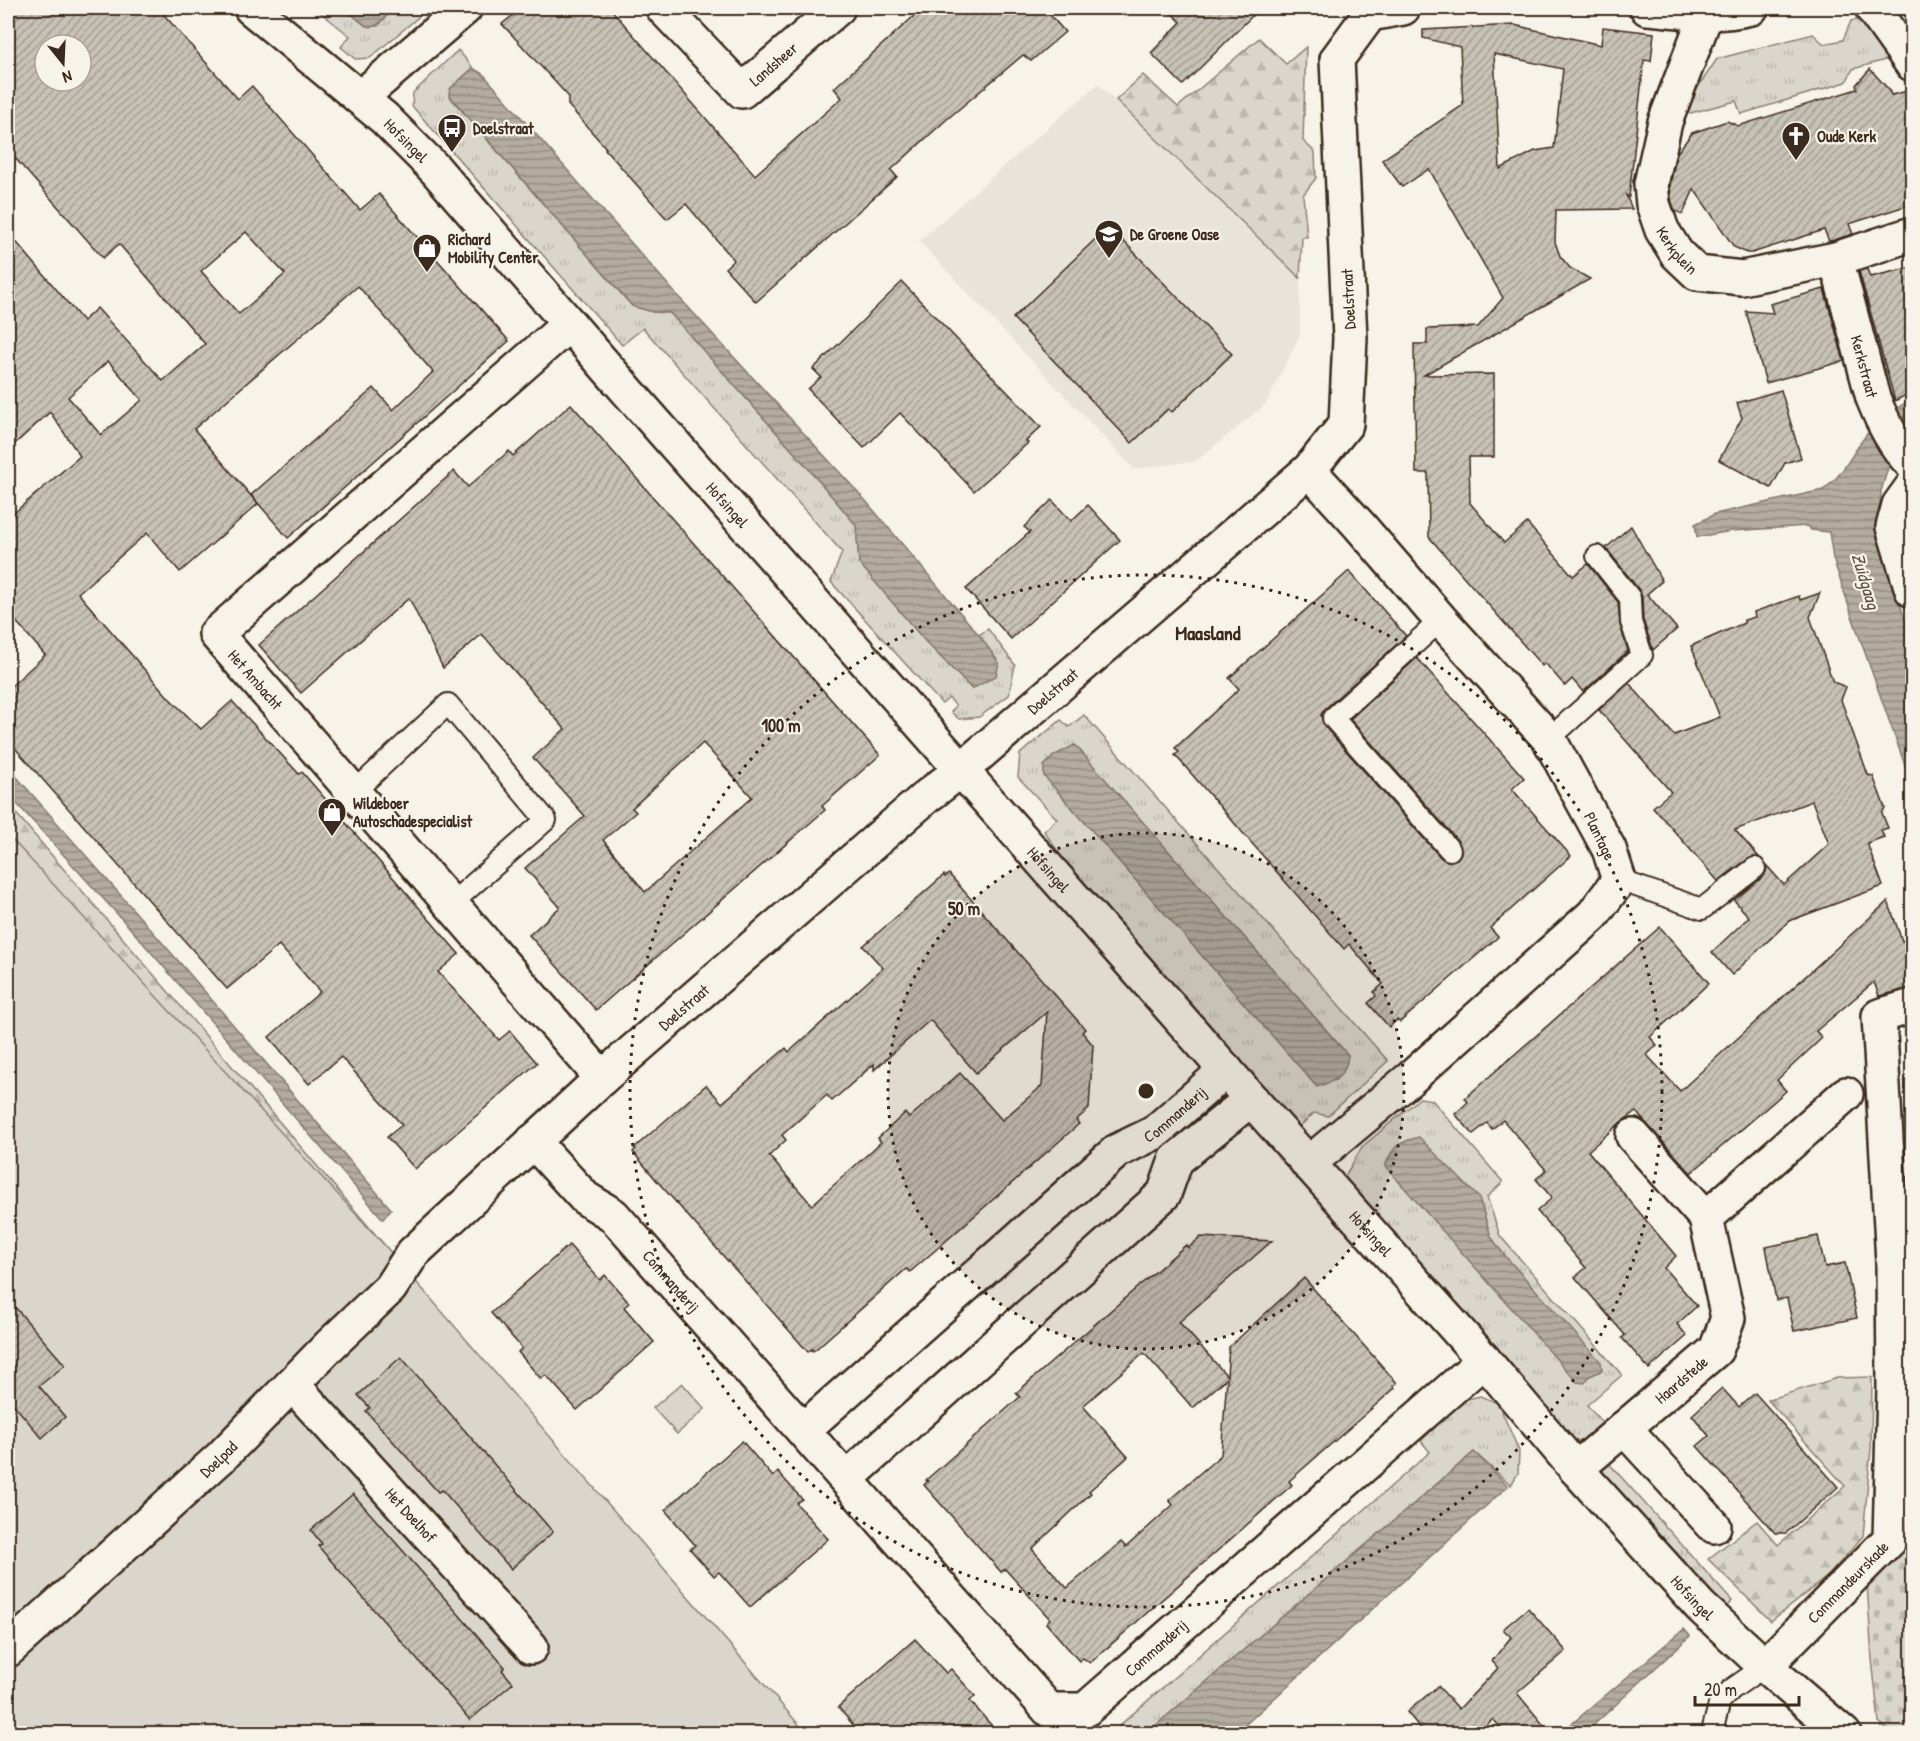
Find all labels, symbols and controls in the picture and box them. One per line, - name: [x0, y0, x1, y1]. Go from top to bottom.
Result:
- north arrow: [33, 33, 93, 93]
- street label: Landsheer: [744, 37, 802, 91]
- text: N: [60, 65, 75, 89]
- bus stop icon: Doelstraat: [436, 112, 468, 154]
- street label: Hofsingel: [379, 113, 434, 168]
- place label: Doelstraat: [473, 117, 534, 139]
- church icon: Oude Kerk: [1780, 120, 1812, 162]
- place label: Oude Kerk: [1817, 125, 1876, 147]
- school or university icon: De Groene Oase: [1093, 218, 1125, 260]
- street label: Kerkplein: [1651, 222, 1703, 279]
- place label: De Groene Oase: [1130, 223, 1220, 245]
- place label: Richard Mobility Center: [448, 228, 539, 269]
- shop icon: Richard Mobility Center: [411, 232, 443, 274]
- street label: Doelstraat: [1335, 268, 1361, 330]
- street label: Kerkstraat: [1846, 333, 1883, 400]
- street label: Hofsingel: [701, 477, 754, 533]
- water label: Zuidgaag: [1846, 550, 1887, 613]
- district label: Maasland: [1175, 619, 1241, 646]
- street label: Het Ambacht: [223, 645, 288, 715]
- street label: Doelstraat: [1022, 663, 1083, 719]
- text: 100 m: [761, 713, 801, 738]
- place label: Wildeboer Autoschadespecialist: [353, 792, 473, 833]
- shop icon: Wildeboer Autoschadespecialist: [316, 796, 348, 838]
- street label: Plantage: [1579, 808, 1621, 864]
- street label: Hofsingel: [1023, 842, 1076, 898]
- text: 50 m: [948, 896, 980, 921]
- street label: Doelstraat: [654, 979, 714, 1035]
- centre of rings: [1136, 1081, 1156, 1101]
- street label: Commanderij: [1140, 1081, 1211, 1147]
- street label: Hofsingel: [1345, 1206, 1398, 1261]
- street label: Commanderij: [638, 1245, 705, 1317]
- street label: Haardstede: [1650, 1350, 1713, 1408]
- street label: Doelpad: [195, 1436, 242, 1482]
- street label: Het Doelhof: [380, 1483, 442, 1547]
- street label: Commandeurskade: [1802, 1535, 1894, 1628]
- street label: Hofsingel: [1666, 1570, 1720, 1625]
- street label: Commanderij: [1120, 1614, 1192, 1681]
- scale bar: [1695, 1669, 1798, 1707]
- text: 20 m: [1704, 1677, 1737, 1702]

